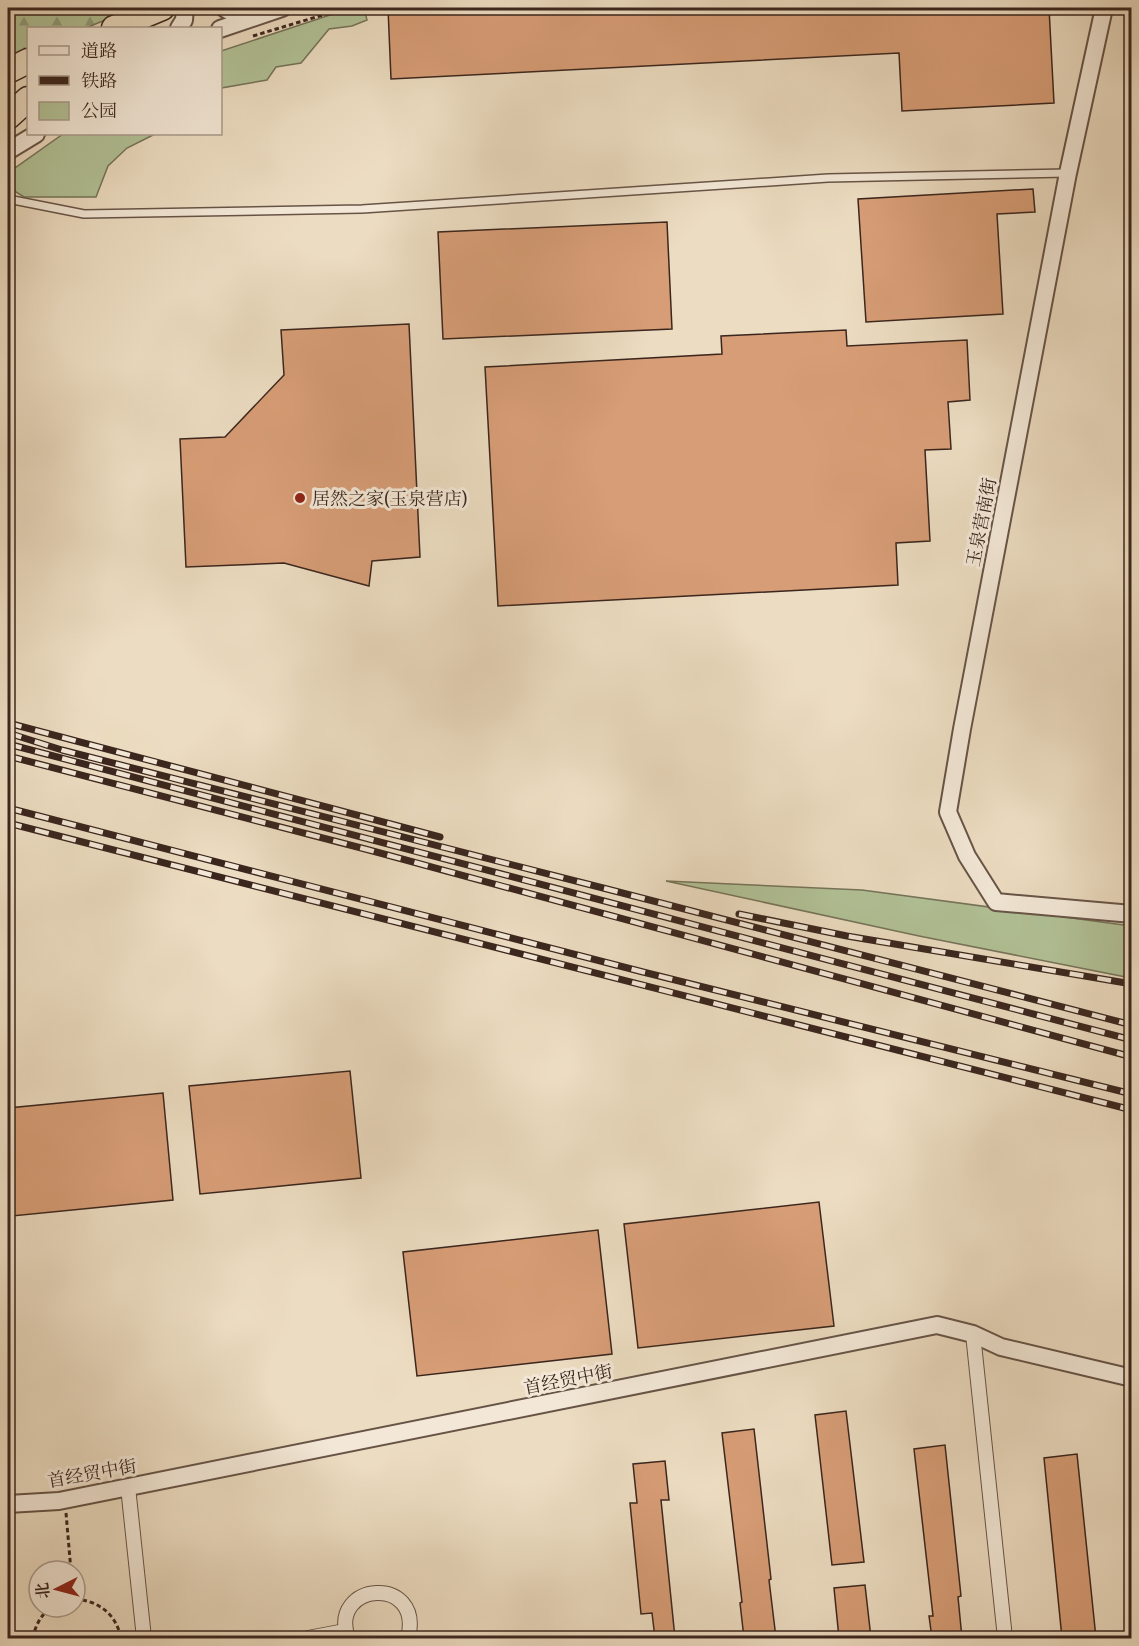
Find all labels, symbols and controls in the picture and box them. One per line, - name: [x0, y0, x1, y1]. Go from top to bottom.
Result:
- legend: [27, 27, 222, 135]
- text: 道路: [81, 37, 117, 64]
- text: 铁路: [81, 67, 117, 94]
- text: 公园: [81, 97, 117, 124]
- street label: 玉泉营南街: [959, 475, 1003, 569]
- place label: 居然之家(玉泉营店): [312, 485, 468, 512]
- marker: 居然之家(玉泉营店): [293, 491, 307, 505]
- street label: 首经贸中街: [521, 1357, 615, 1401]
- street label: 首经贸中街: [45, 1452, 139, 1494]
- north arrow: [27, 1559, 87, 1619]
- text: 北: [29, 1581, 55, 1600]

